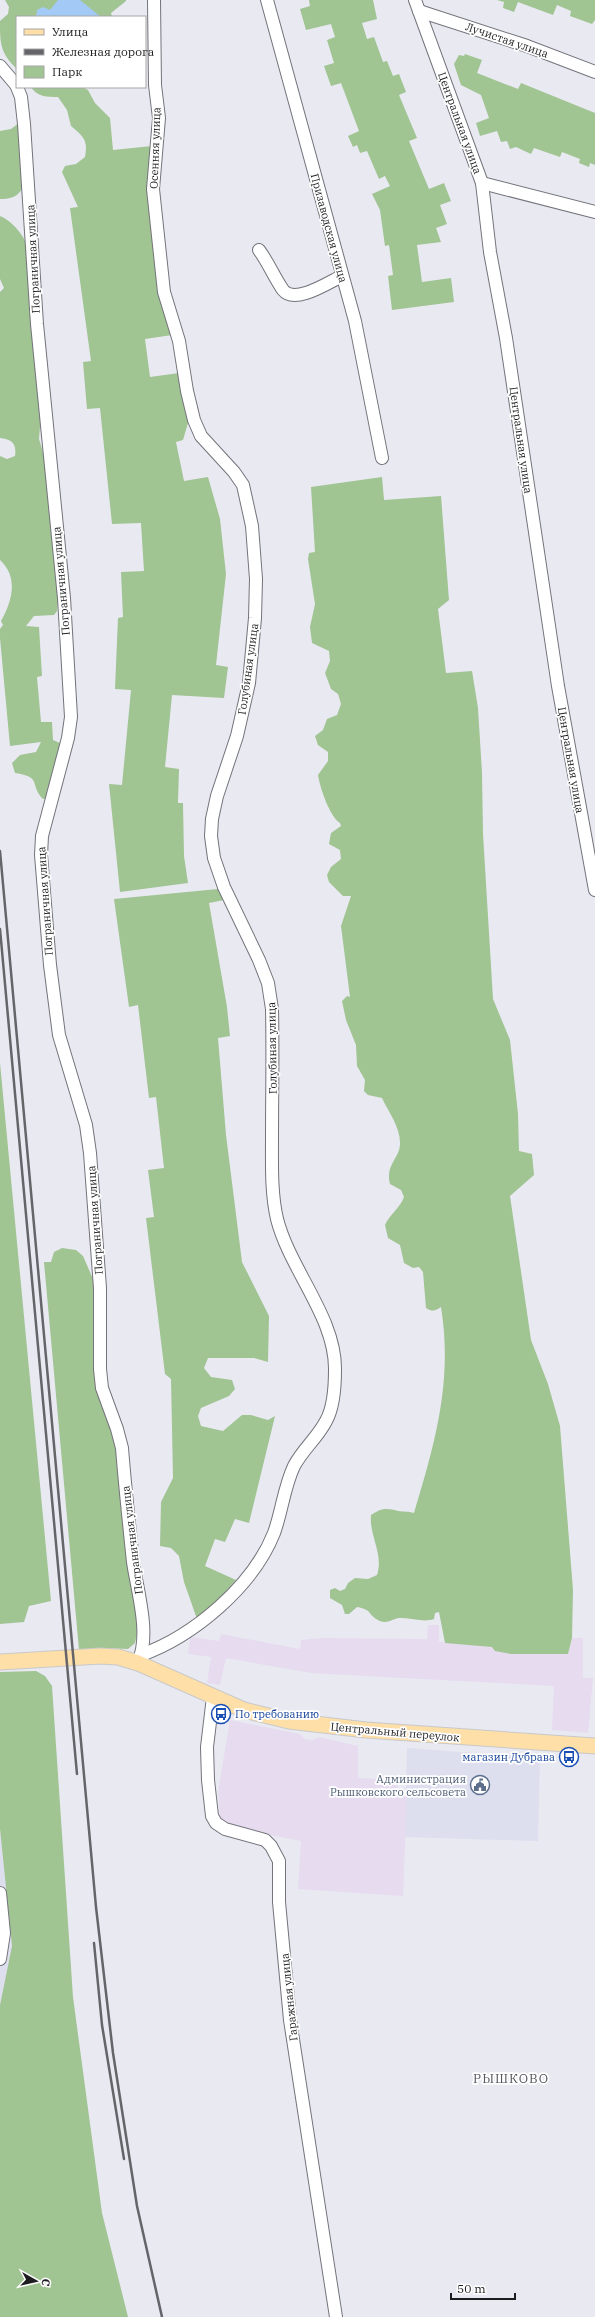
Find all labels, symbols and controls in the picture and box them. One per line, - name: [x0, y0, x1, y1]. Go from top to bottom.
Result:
- legend: [16, 16, 146, 88]
- street label: Лучистая улица: [464, 19, 550, 61]
- text: Улица: [52, 24, 89, 39]
- text: Железная дорога: [52, 44, 155, 59]
- text: Парк: [52, 64, 82, 79]
- street label: Центральная улица: [435, 70, 485, 176]
- street label: Осенняя улица: [147, 107, 163, 189]
- street label: Призаводская улица: [308, 172, 350, 284]
- street label: Пограничная улица: [23, 204, 43, 314]
- street label: Центральная улица: [507, 386, 535, 494]
- street label: Пограничная улица: [49, 526, 73, 636]
- street label: Голубиная улица: [235, 622, 261, 716]
- street label: Центральная улица: [555, 706, 587, 814]
- street label: Пограничная улица: [34, 846, 56, 956]
- street label: Голубиная улица: [264, 1002, 280, 1094]
- street label: Пограничная улица: [84, 1165, 106, 1275]
- street label: Пограничная улица: [118, 1485, 146, 1595]
- bus stop icon: По требованию: [210, 1703, 232, 1725]
- place label: По требованию: [235, 1707, 319, 1721]
- street label: Центральный переулок: [330, 1719, 461, 1745]
- bus stop icon: магазин Дубрава: [558, 1746, 580, 1768]
- place label: магазин Дубрава: [462, 1750, 555, 1764]
- place label: Администрация Рышковского сельсовета: [330, 1772, 466, 1799]
- public building icon: Администрация Рышковского сельсовета: [469, 1774, 491, 1796]
- street label: Гаражная улица: [277, 1952, 301, 2042]
- district label: РЫШКОВО: [473, 2070, 549, 2087]
- north arrow: [16, 2261, 56, 2301]
- scale bar: [451, 2275, 515, 2301]
- text: С: [38, 2278, 53, 2287]
- text: 50 m: [457, 2281, 486, 2296]

